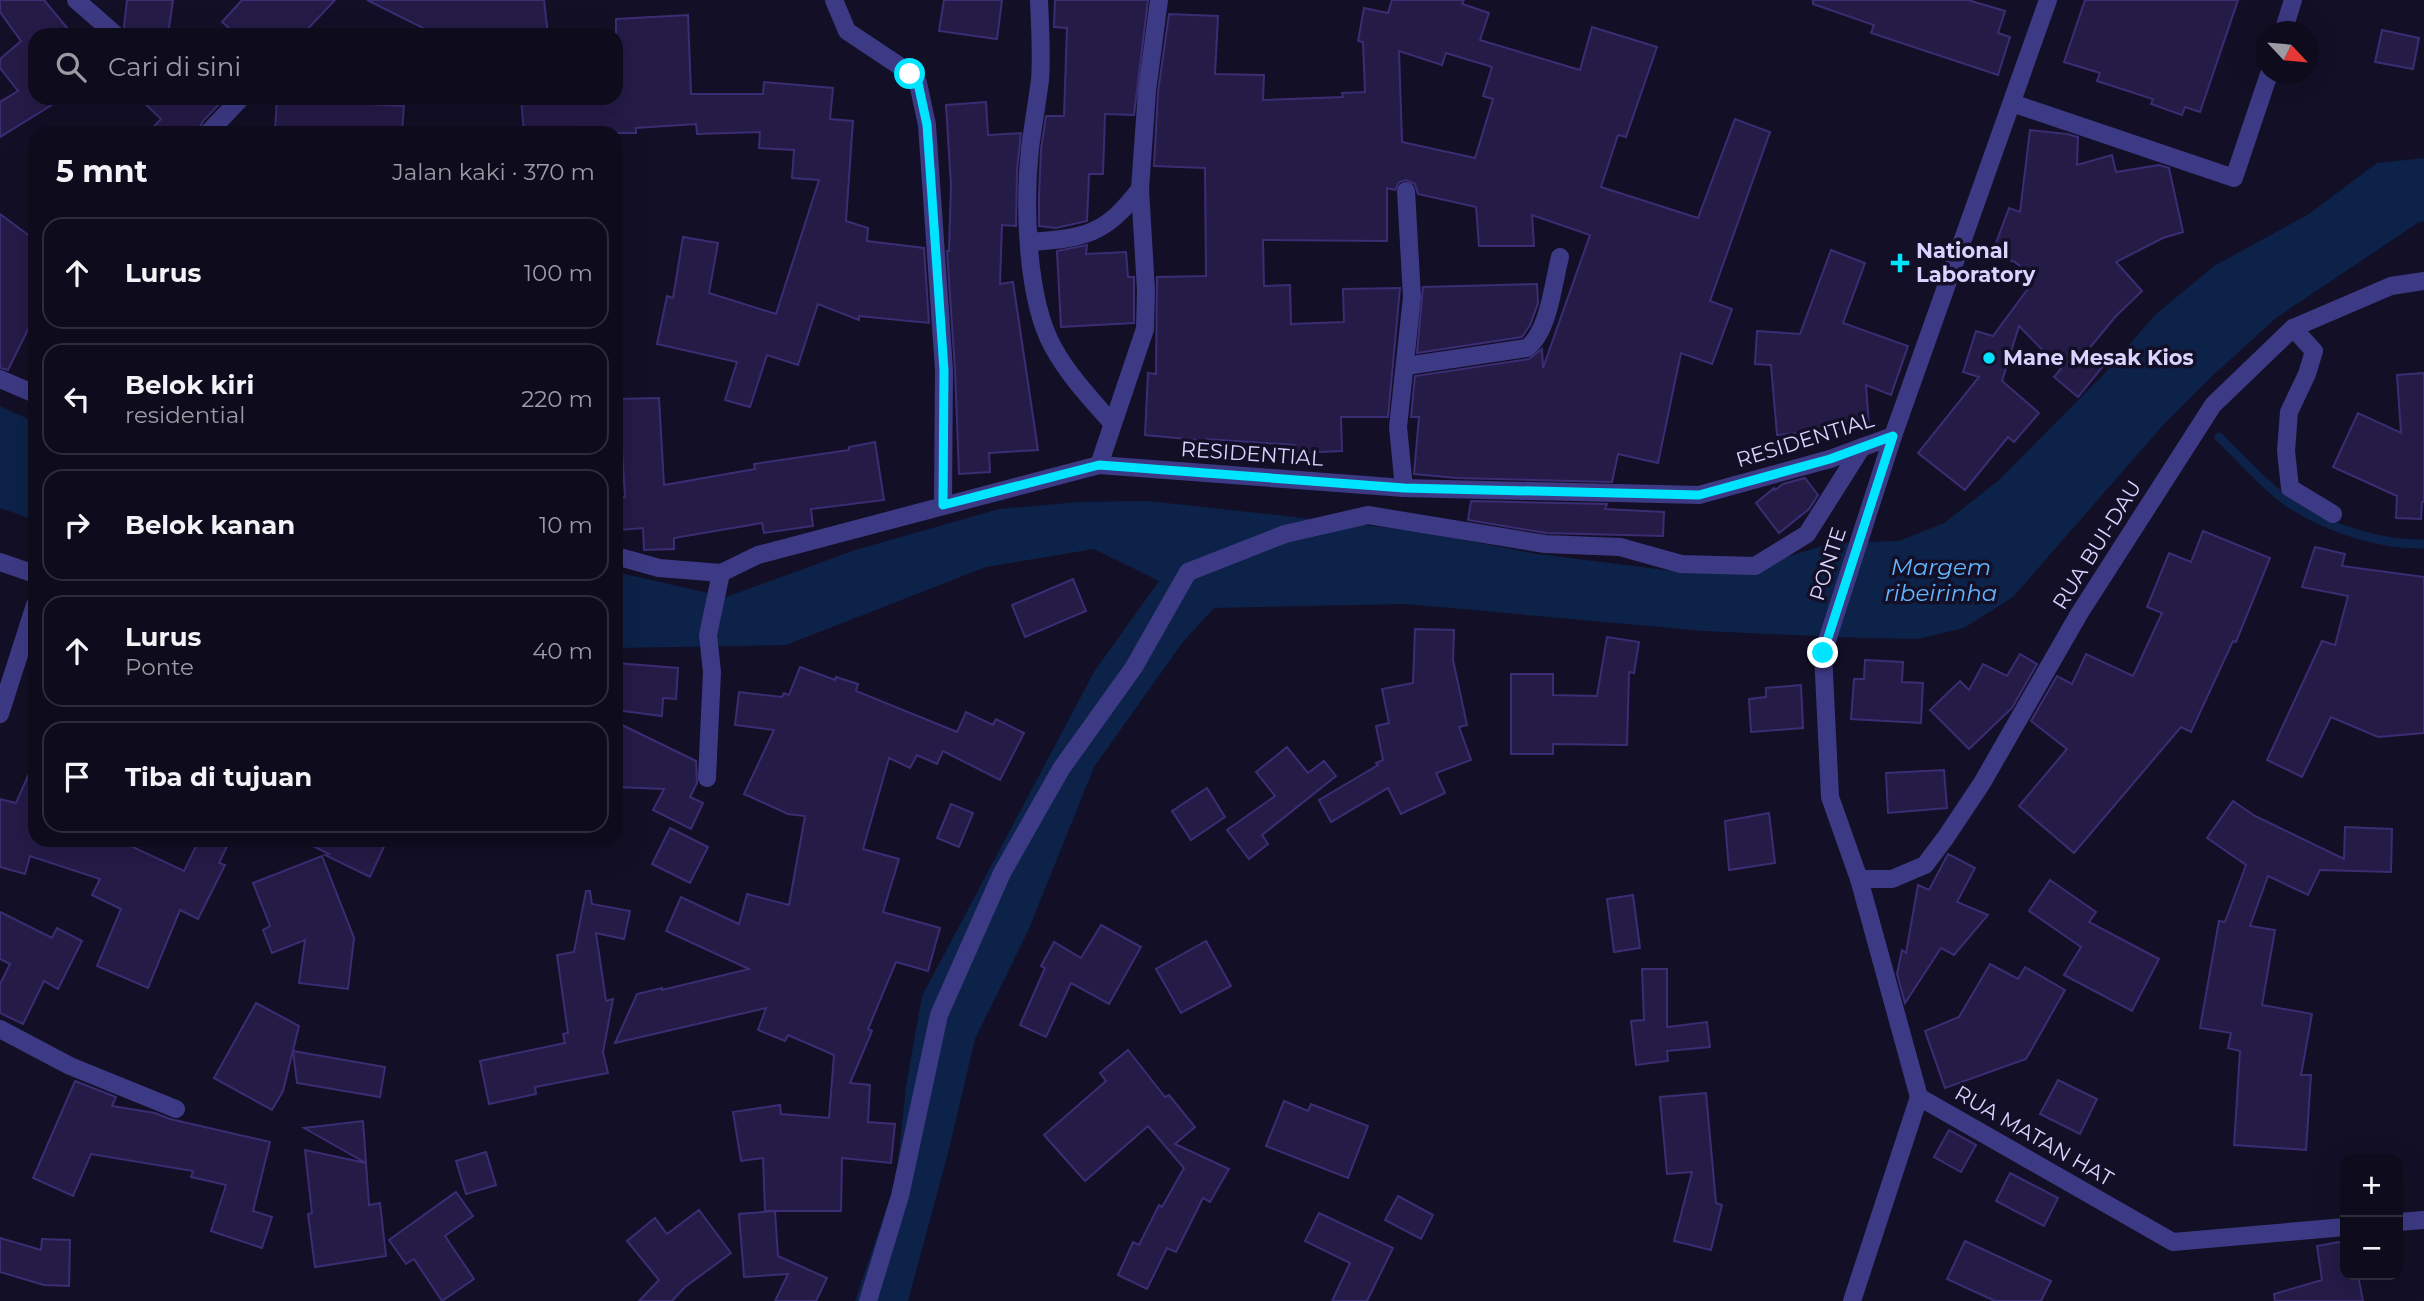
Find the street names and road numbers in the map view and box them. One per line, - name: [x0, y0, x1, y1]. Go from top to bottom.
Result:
- street label: RESIDENTIAL: [1733, 407, 1877, 472]
- street label: RESIDENTIAL: [1180, 436, 1325, 471]
- street label: RUA BUI-DAU: [2047, 476, 2146, 614]
- street label: PONTE: [1804, 524, 1851, 604]
- street label: RUA MATAN HAT: [1951, 1080, 2118, 1191]

